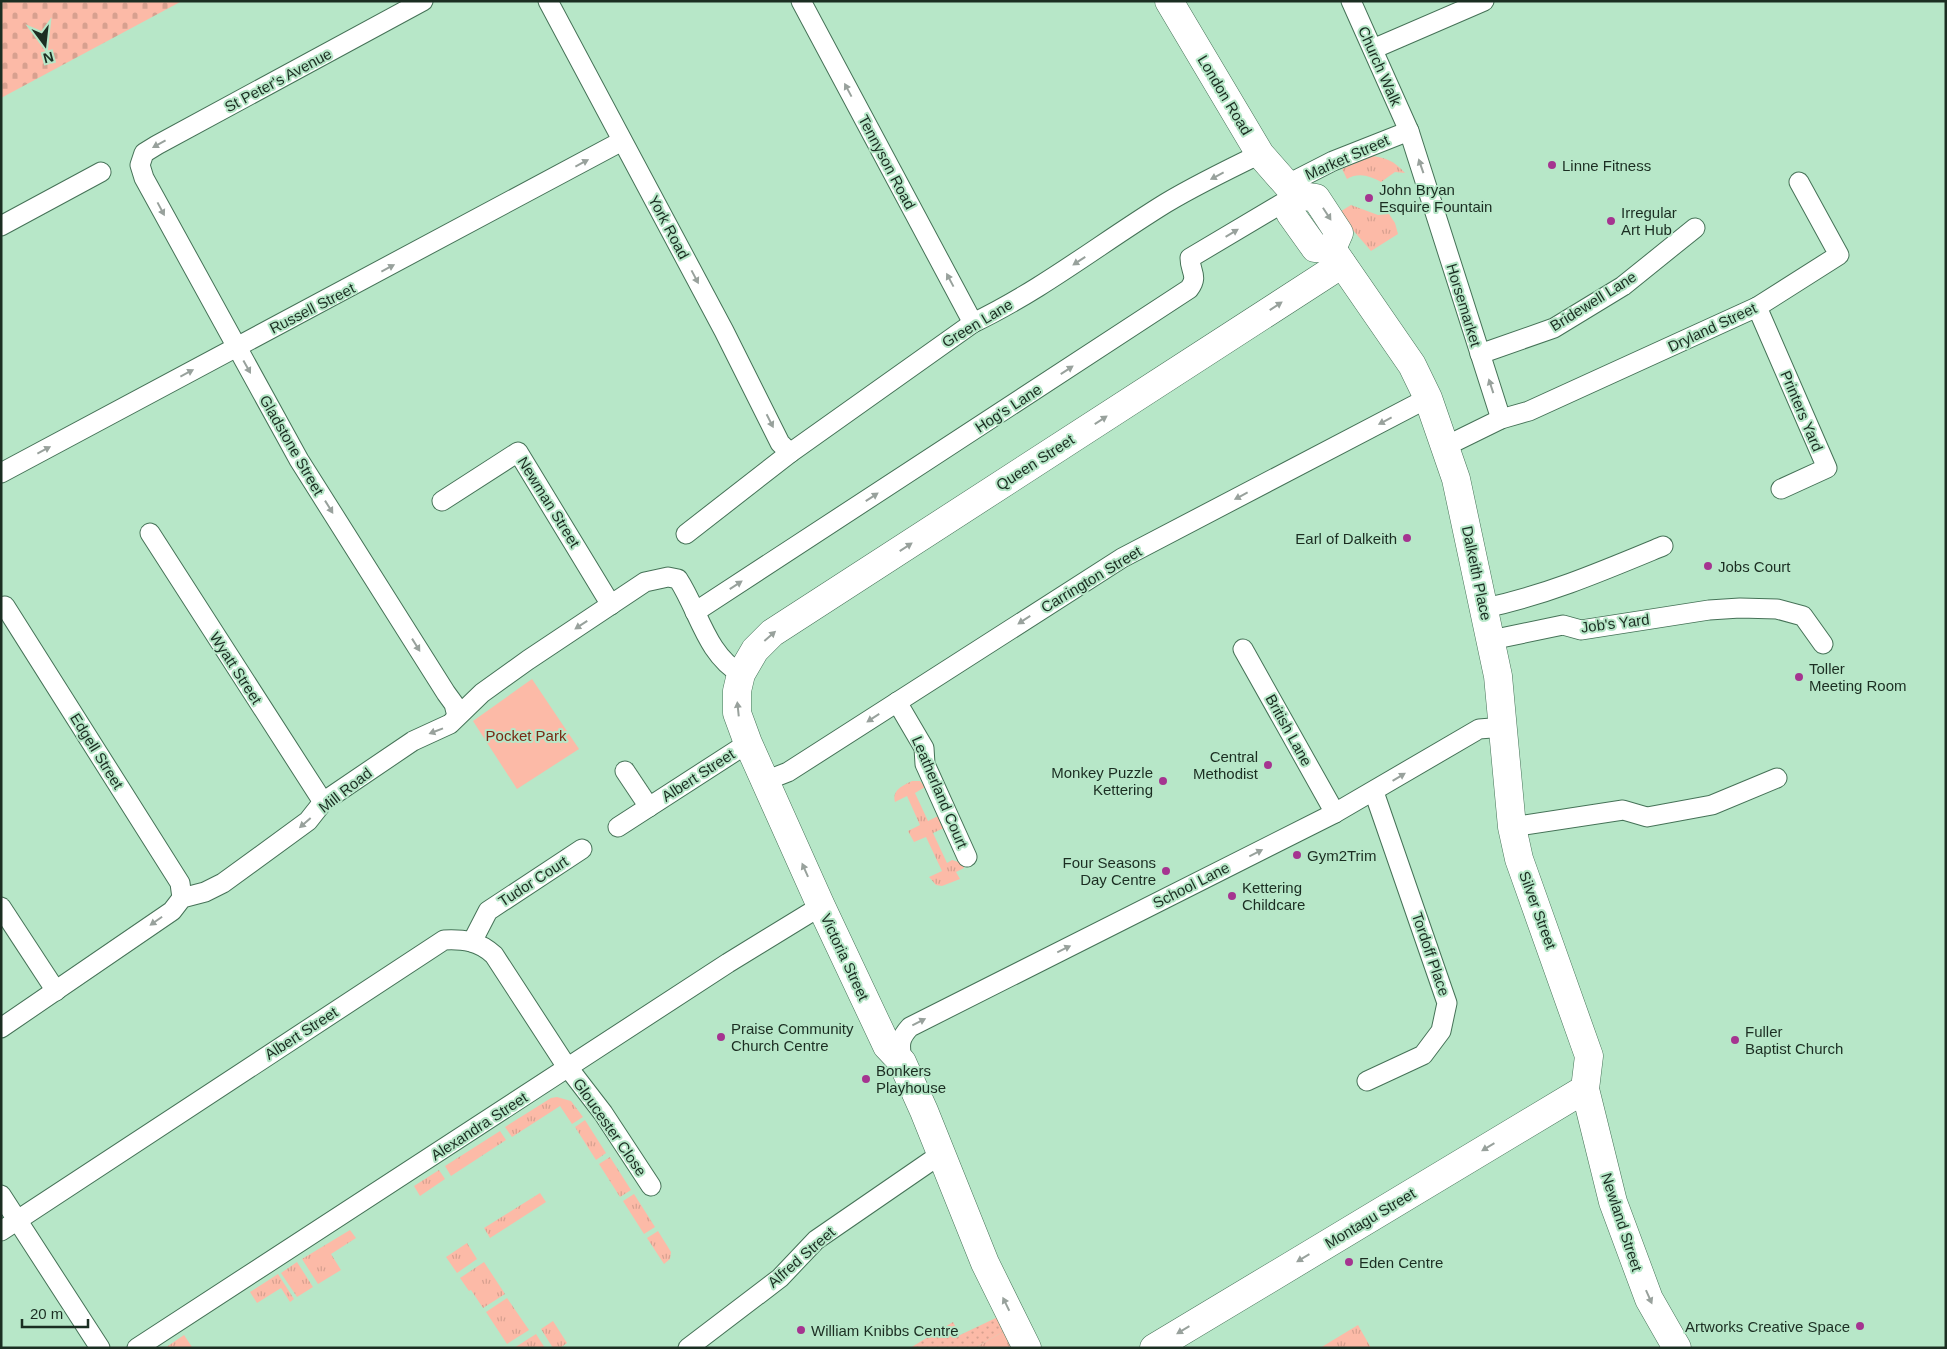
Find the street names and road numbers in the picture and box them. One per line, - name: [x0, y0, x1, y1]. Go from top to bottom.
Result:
- street label: Church Walk: [1355, 24, 1405, 109]
- street label: St Peter's Avenue: [222, 45, 334, 115]
- street label: London Road: [1195, 52, 1255, 138]
- street label: Tennyson Road: [855, 112, 919, 212]
- street label: Market Street: [1302, 131, 1392, 183]
- street label: York Road: [645, 192, 693, 262]
- street label: Horsemarket: [1443, 261, 1485, 349]
- street label: Bridewell Lane: [1547, 268, 1639, 334]
- street label: Russell Street: [267, 279, 358, 337]
- street label: Green Lane: [939, 295, 1015, 351]
- street label: Dryland Street: [1665, 299, 1760, 355]
- street label: Printers Yard: [1777, 368, 1827, 454]
- street label: Hog's Lane: [972, 380, 1044, 436]
- street label: Gladstone Street: [256, 392, 328, 499]
- street label: Queen Street: [993, 430, 1078, 493]
- street label: Newman Street: [514, 454, 584, 551]
- street label: Dalkeith Place: [1459, 524, 1495, 622]
- street label: Carrington Street: [1038, 542, 1145, 616]
- street label: Job's Yard: [1580, 610, 1650, 636]
- street label: Wyatt Street: [206, 629, 266, 708]
- street label: British Lane: [1262, 691, 1316, 769]
- street label: Edgell Street: [67, 710, 127, 793]
- street label: Leatherland Court: [909, 733, 972, 851]
- street label: Albert Street: [658, 745, 738, 805]
- street label: Mill Road: [315, 764, 375, 816]
- street label: Tudor Court: [495, 852, 572, 910]
- street label: School Lane: [1150, 858, 1232, 912]
- street label: Silver Street: [1516, 869, 1560, 952]
- street label: Tordoff Place: [1409, 910, 1453, 998]
- street label: Victoria Street: [817, 911, 873, 1004]
- street label: Albert Street: [261, 1003, 341, 1063]
- street label: Gloucester Close: [570, 1075, 650, 1179]
- street label: Alexandra Street: [428, 1088, 531, 1164]
- street label: Newland Street: [1598, 1171, 1646, 1274]
- street label: Montagu Street: [1322, 1184, 1419, 1252]
- street label: Alfred Street: [764, 1223, 839, 1291]

